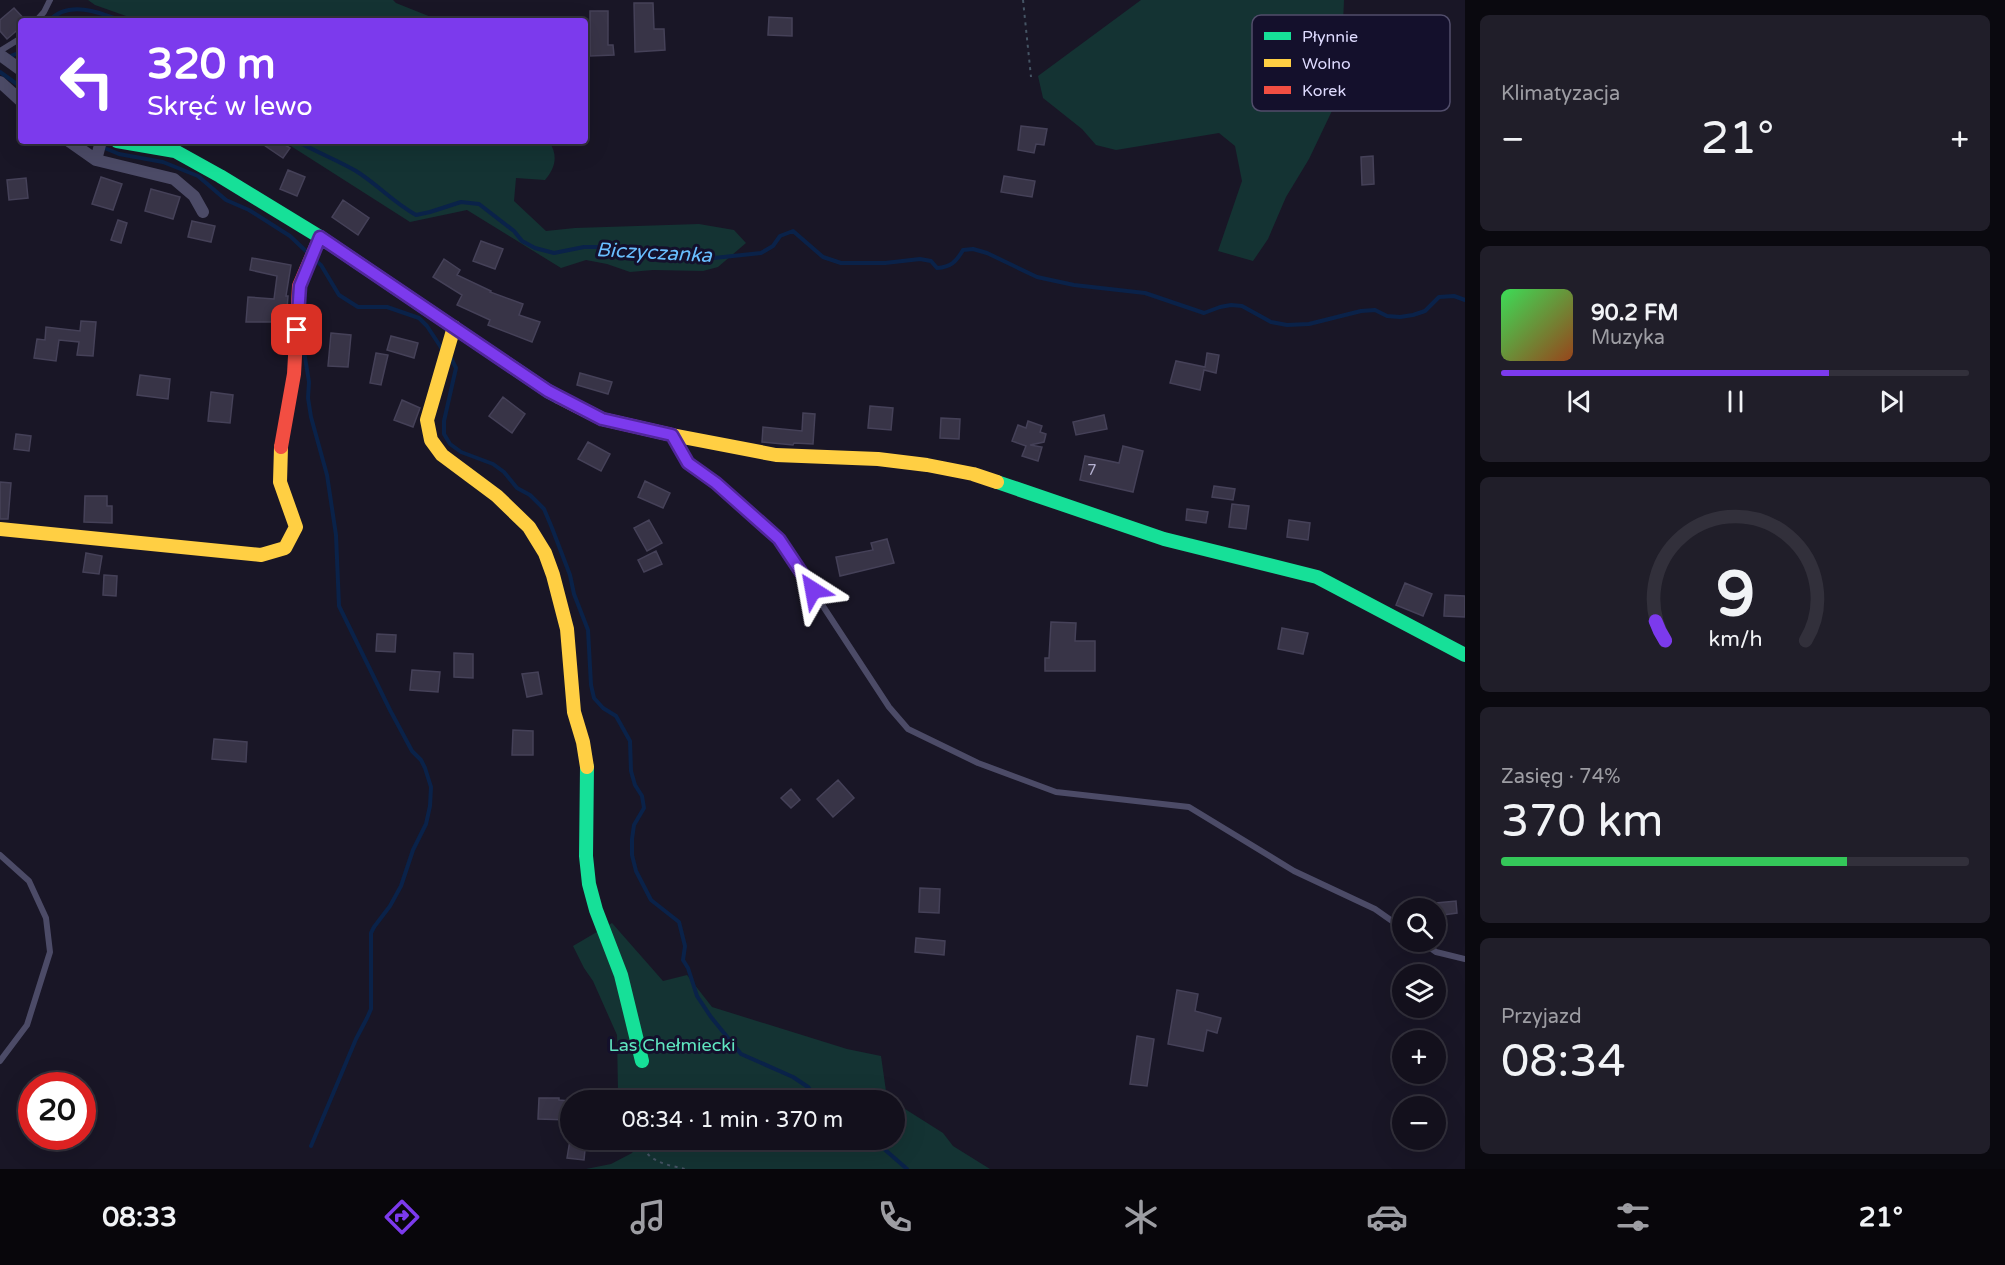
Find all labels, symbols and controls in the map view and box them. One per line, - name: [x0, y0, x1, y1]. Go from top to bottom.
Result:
- legend: [1252, 15, 1450, 111]
- text: Płynnie: [1302, 27, 1358, 47]
- text: 320 m: [147, 39, 276, 90]
- icon: left: [48, 42, 126, 120]
- text: Wolno: [1302, 54, 1351, 74]
- text: Korek: [1302, 81, 1346, 101]
- text: Klimatyzacja: [1501, 82, 1620, 106]
- text: Skręć w lewo: [147, 90, 313, 123]
- text: 21°: [1701, 112, 1774, 166]
- text: −: [1501, 120, 1525, 159]
- text: +: [1950, 120, 1969, 159]
- water label: Biczyczanka: [596, 238, 713, 268]
- text: 90.2 FM: [1591, 300, 1679, 326]
- pin: [271, 304, 322, 355]
- icon: arrive: [280, 313, 313, 346]
- text: Muzyka: [1591, 326, 1665, 350]
- icon: previous: [1563, 385, 1596, 418]
- icon: pause: [1719, 385, 1752, 418]
- icon: next: [1875, 385, 1908, 418]
- house number: 7: [1087, 461, 1097, 479]
- position arrow: [781, 558, 845, 622]
- text: 9: [1715, 559, 1755, 634]
- text: km/h: [1708, 627, 1762, 653]
- text: Zasięg · 74%: [1501, 765, 1621, 789]
- text: 370 km: [1501, 795, 1663, 849]
- map controls: [1392, 898, 1446, 1150]
- button: search: [1392, 898, 1446, 952]
- button: layers: [1392, 964, 1446, 1018]
- text: Przyjazd: [1501, 1005, 1582, 1029]
- button: +: [1392, 1030, 1446, 1084]
- park label: Las Chełmiecki: [608, 1034, 736, 1056]
- text: 08:34: [1501, 1035, 1626, 1089]
- speed limit sign: 20: [18, 1072, 96, 1150]
- button: −: [1392, 1096, 1446, 1150]
- text: 08:34 · 1 min · 370 m: [622, 1107, 843, 1133]
- icon: directions: [381, 1196, 423, 1238]
- icon: music: [627, 1196, 669, 1238]
- icon: phone: [874, 1196, 916, 1238]
- icon: climate: [1120, 1196, 1162, 1238]
- icon: car: [1366, 1196, 1408, 1238]
- icon: filters: [1612, 1196, 1654, 1238]
- text: 08:33: [102, 1201, 177, 1234]
- text: 21°: [1859, 1201, 1903, 1234]

